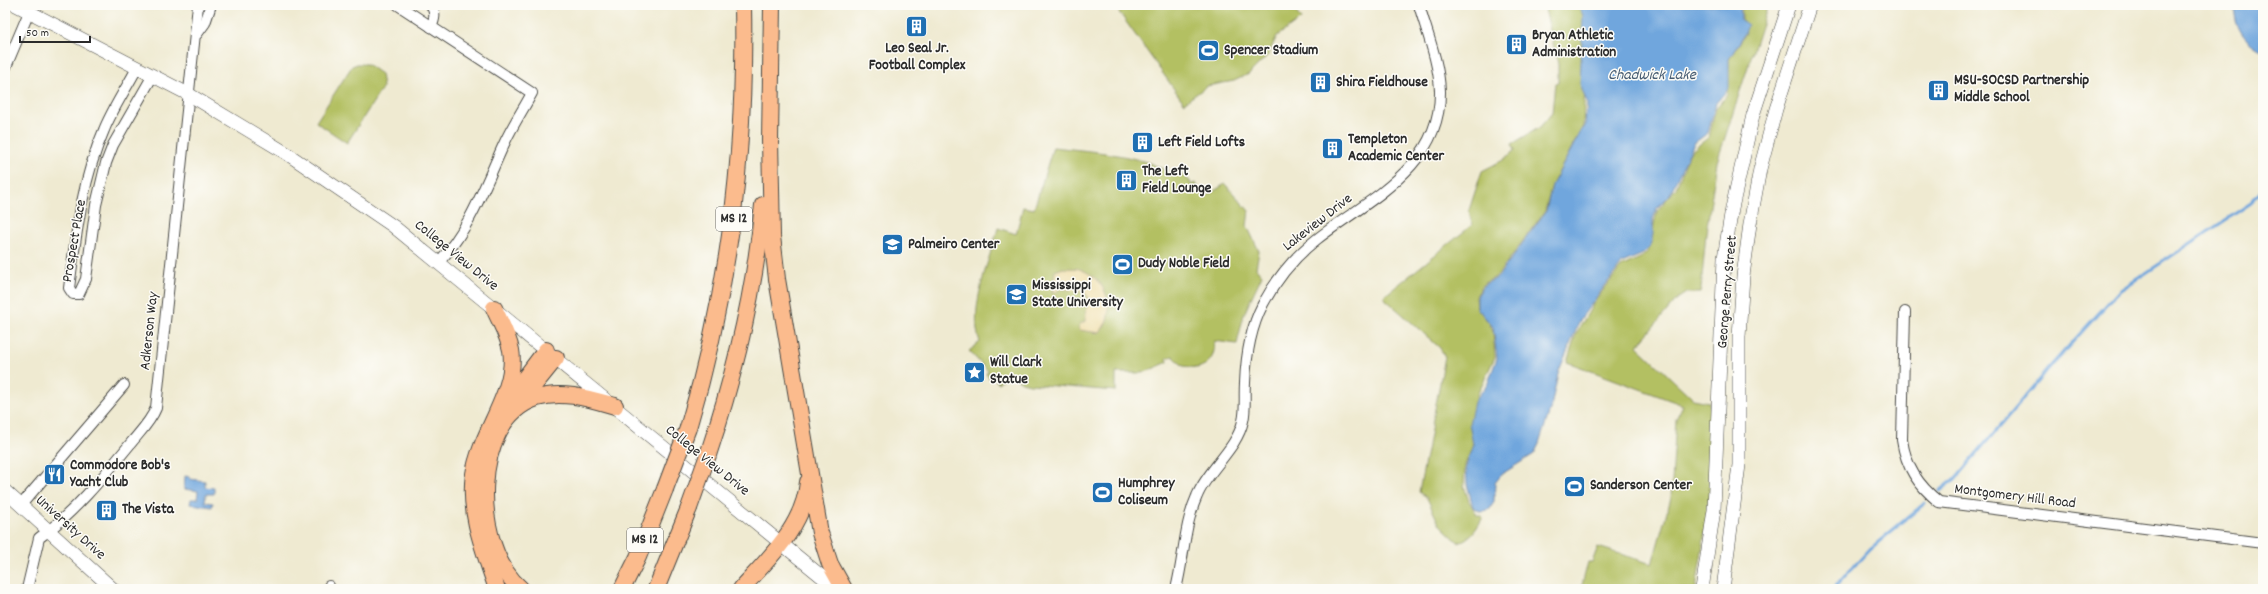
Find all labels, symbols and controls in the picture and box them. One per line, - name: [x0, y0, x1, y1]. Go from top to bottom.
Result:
- building icon: Leo Seal Jr. Football Complex: [904, 13, 930, 39]
- scale bar: [20, 18, 90, 44]
- text: 50 m: [26, 25, 49, 42]
- place label: Bryan Athletic Administration: [1532, 25, 1616, 64]
- building icon: Bryan Athletic Administration: [1503, 32, 1529, 58]
- place label: Leo Seal Jr. Football Complex: [869, 38, 966, 77]
- sports icon: Spencer Stadium: [1196, 38, 1222, 64]
- place label: Spencer Stadium: [1224, 40, 1318, 62]
- water label: Chadwick Lake: [1608, 64, 1697, 87]
- building icon: Shira Fieldhouse: [1308, 70, 1334, 96]
- place label: MSU-SOCSD Partnership Middle School: [1954, 70, 2089, 109]
- place label: Shira Fieldhouse: [1336, 72, 1428, 94]
- building icon: MSU-SOCSD Partnership Middle School: [1926, 77, 1952, 103]
- place label: Templeton Academic Center: [1348, 129, 1444, 168]
- building icon: Left Field Lofts: [1129, 130, 1155, 156]
- place label: Left Field Lofts: [1158, 132, 1245, 154]
- building icon: Templeton Academic Center: [1320, 136, 1346, 162]
- place label: The Left Field Lounge: [1142, 161, 1212, 200]
- building icon: The Left Field Lounge: [1113, 168, 1139, 194]
- street label: Lakeview Drive: [1278, 188, 1358, 257]
- street label: Prospect Place: [57, 197, 93, 284]
- road number: MS 12: [716, 207, 752, 231]
- street label: College View Drive: [409, 215, 503, 297]
- school or university icon: Palmeiro Center: [879, 232, 905, 258]
- place label: Palmeiro Center: [908, 234, 1000, 256]
- street label: George Perry Street: [1712, 234, 1744, 350]
- sports icon: Dudy Noble Field: [1109, 251, 1135, 277]
- place label: Dudy Noble Field: [1138, 253, 1230, 275]
- place label: Mississippi State University: [1032, 275, 1124, 314]
- school or university icon: Mississippi State University: [1003, 282, 1029, 308]
- street label: Adkerson Way: [135, 290, 165, 371]
- place label: Will Clark Statue: [990, 352, 1042, 391]
- place icon: Will Clark Statue: [961, 359, 987, 385]
- street label: College View Drive: [660, 420, 754, 502]
- place label: Commodore Bob's Yacht Club: [69, 455, 170, 494]
- restaurant icon: Commodore Bob's Yacht Club: [42, 462, 68, 488]
- place label: Humphrey Coliseum: [1118, 473, 1175, 512]
- sports icon: Sanderson Center: [1562, 473, 1588, 499]
- place label: Sanderson Center: [1590, 475, 1692, 497]
- street label: Montgomery Hill Road: [1953, 479, 2077, 515]
- sports icon: Humphrey Coliseum: [1089, 480, 1115, 506]
- street label: University Drive: [30, 490, 110, 566]
- building icon: The Vista: [93, 497, 119, 523]
- place label: The Vista: [122, 499, 175, 521]
- road number: MS 12: [627, 528, 663, 552]

